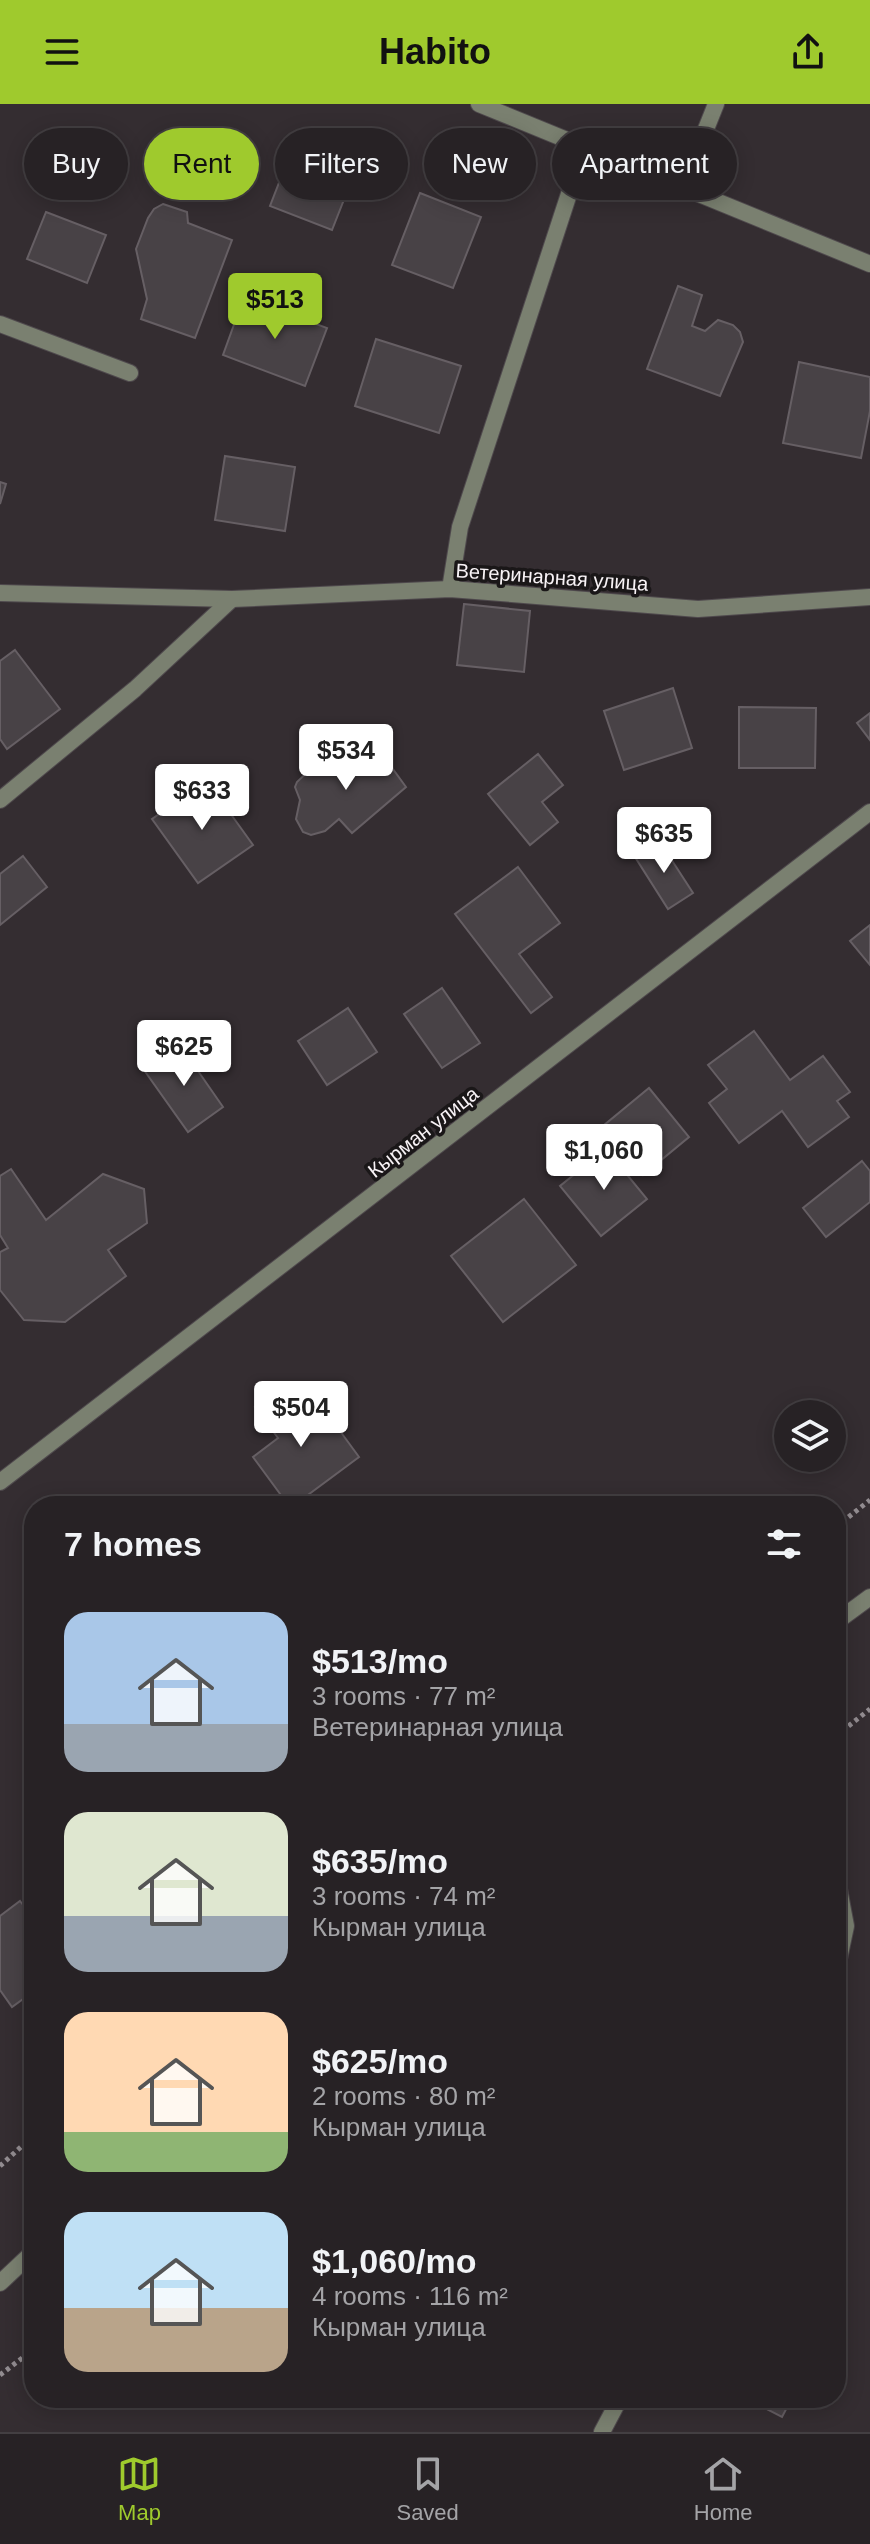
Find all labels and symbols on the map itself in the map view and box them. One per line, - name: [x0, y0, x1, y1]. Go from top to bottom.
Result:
- pin: $513: [228, 273, 322, 341]
- street label: Ветеринарная улица: [455, 559, 650, 595]
- pin: $534: [299, 724, 393, 792]
- pin: $633: [155, 764, 249, 832]
- pin: $635: [617, 807, 711, 875]
- pin: $625: [137, 1020, 231, 1088]
- street label: Кырман улица: [364, 1082, 483, 1182]
- pin: $1,060: [539, 1124, 669, 1192]
- pin: $504: [254, 1381, 348, 1449]

